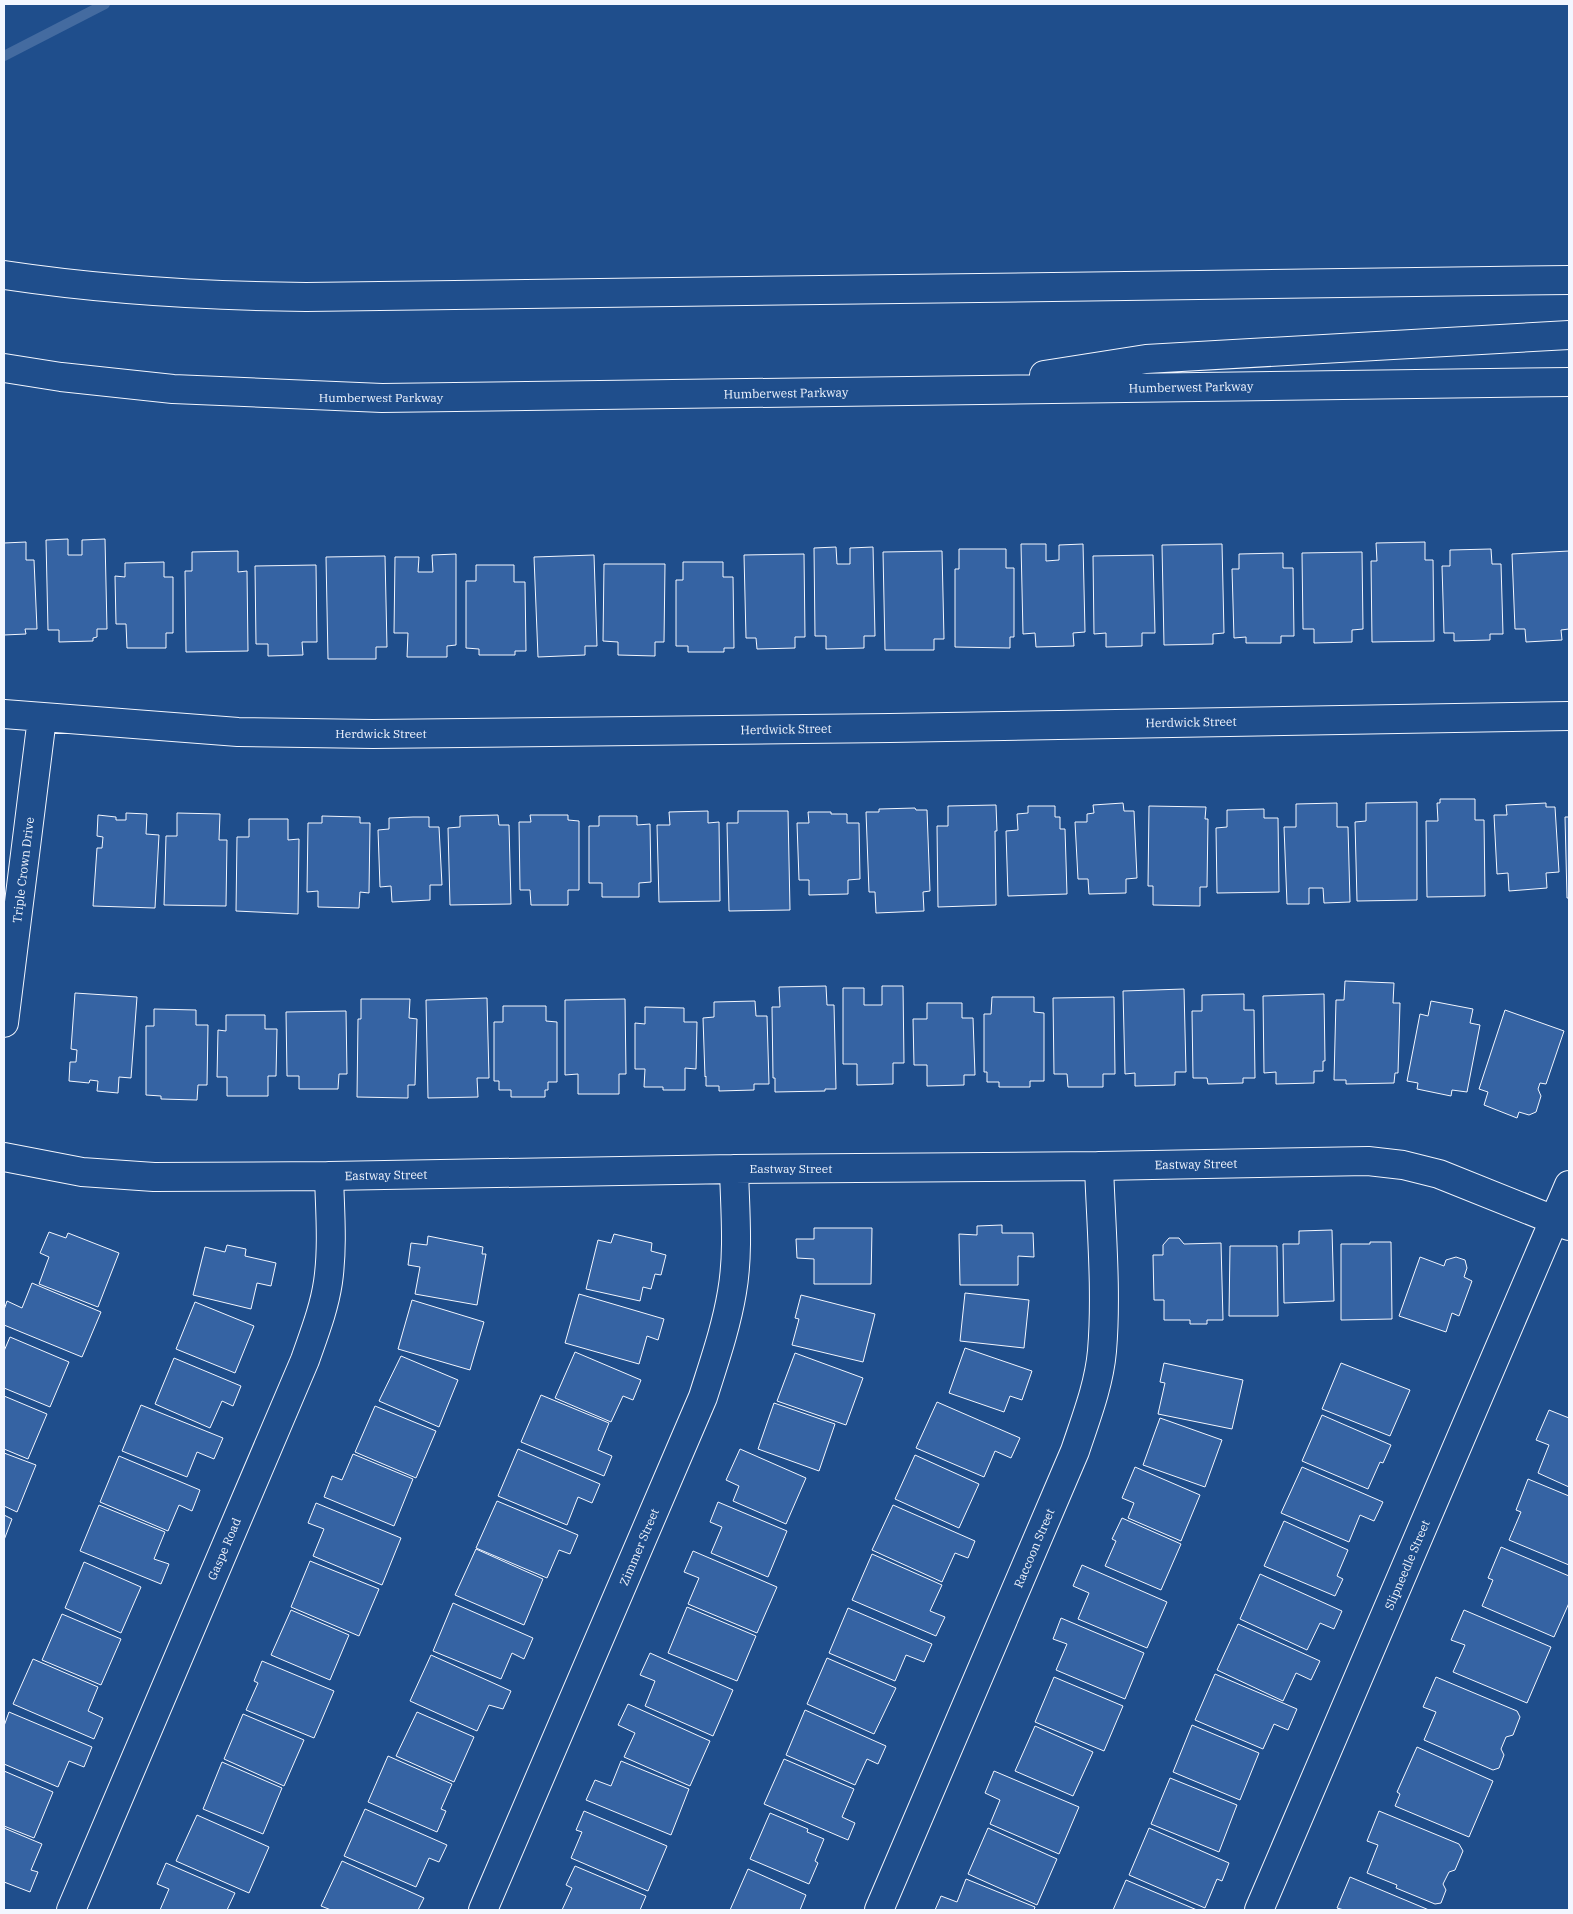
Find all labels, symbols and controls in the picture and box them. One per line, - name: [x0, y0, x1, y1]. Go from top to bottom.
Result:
- street label: Humberwest Parkway: [1129, 378, 1254, 396]
- street label: Humberwest Parkway: [724, 384, 849, 402]
- street label: Humberwest Parkway: [319, 390, 444, 405]
- street label: Herdwick Street: [1145, 714, 1237, 730]
- street label: Herdwick Street: [740, 721, 832, 737]
- street label: Herdwick Street: [335, 726, 427, 741]
- street label: Triple Crown Drive: [9, 816, 37, 924]
- street label: Eastway Street: [1154, 1156, 1238, 1172]
- street label: Eastway Street: [750, 1161, 832, 1176]
- street label: Eastway Street: [344, 1167, 428, 1183]
- street label: Zimmer Street: [616, 1506, 662, 1588]
- street label: Raccoon Street: [1011, 1506, 1057, 1590]
- street label: Gaspe Road: [204, 1515, 244, 1583]
- street label: Slipneedle Street: [1381, 1518, 1433, 1612]

